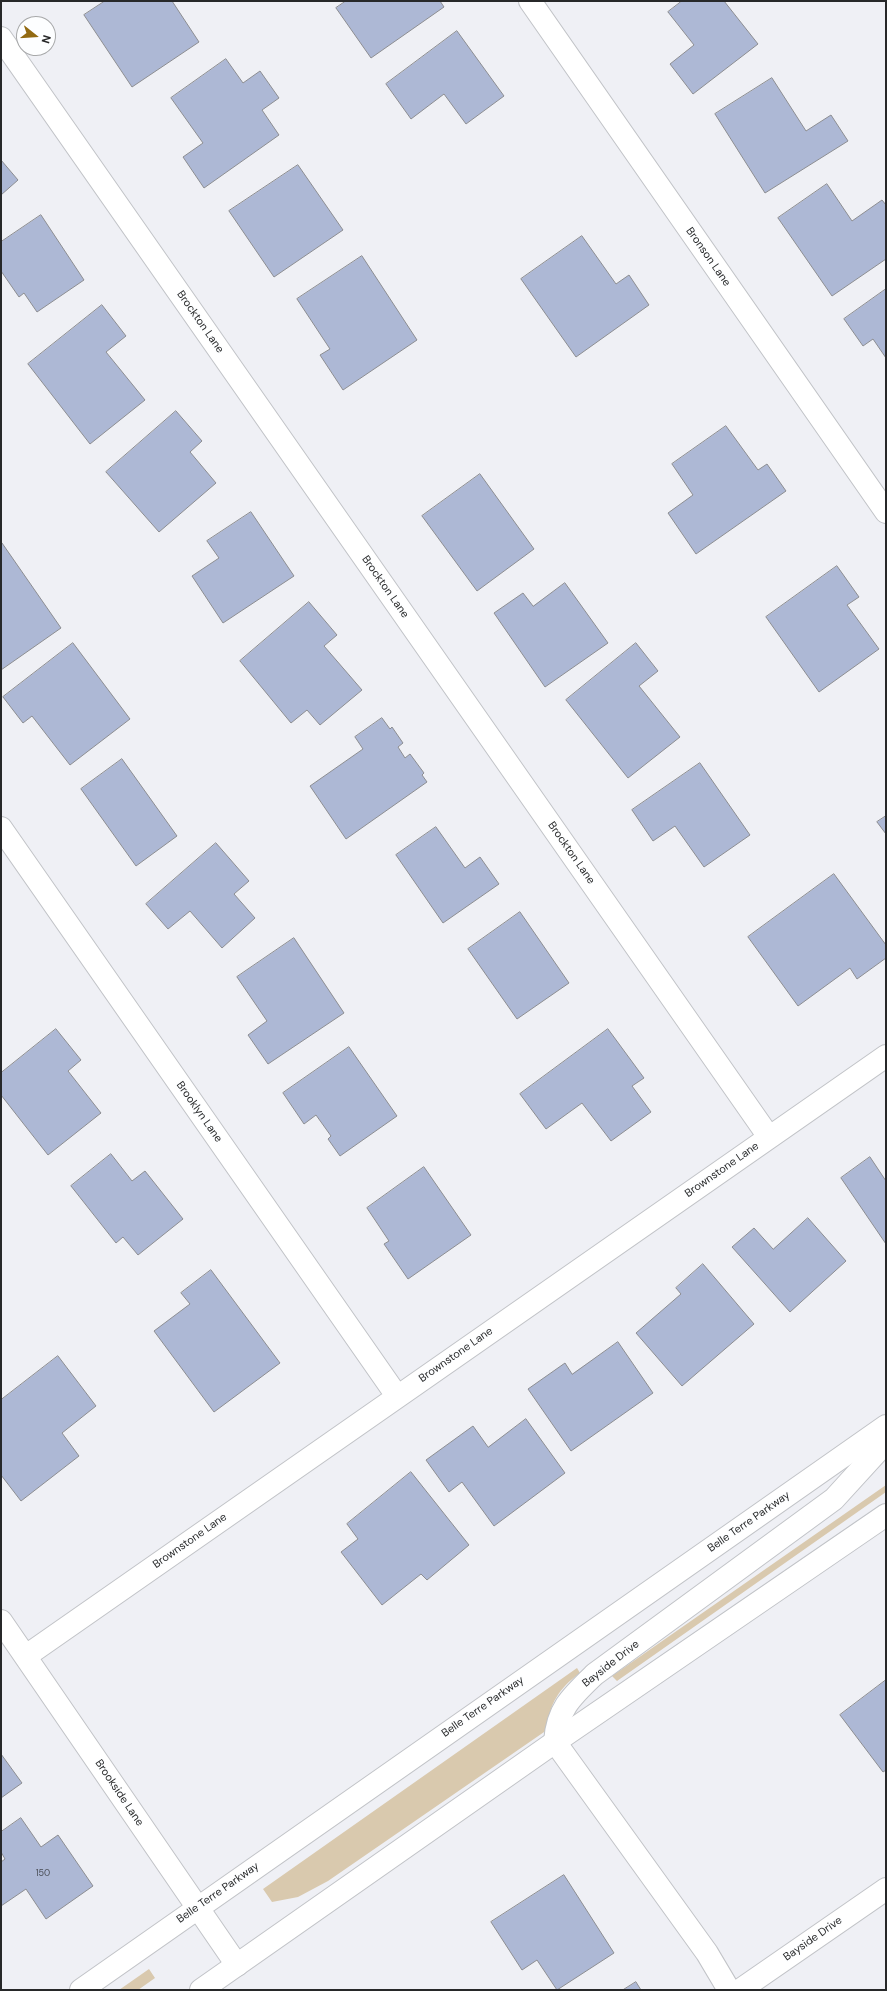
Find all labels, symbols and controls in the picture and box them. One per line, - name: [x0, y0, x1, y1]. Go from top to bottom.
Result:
- north arrow: [16, 16, 56, 56]
- text: N: [39, 33, 54, 45]
- street label: Bronson Lane: [683, 225, 733, 289]
- street label: Brockton Lane: [174, 288, 226, 356]
- street label: Brockton Lane: [359, 553, 411, 621]
- street label: Brockton Lane: [545, 819, 597, 887]
- street label: Brooklyn Lane: [173, 1079, 225, 1145]
- street label: Brownstone Lane: [682, 1140, 762, 1200]
- street label: Brownstone Lane: [416, 1325, 496, 1385]
- street label: Belle Terre Parkway: [705, 1489, 793, 1555]
- street label: Brownstone Lane: [150, 1511, 230, 1571]
- street label: Bayside Drive: [580, 1638, 642, 1690]
- street label: Belle Terre Parkway: [439, 1674, 527, 1740]
- street label: Brookside Lane: [92, 1757, 146, 1829]
- street label: Belle Terre Parkway: [174, 1860, 262, 1926]
- house number: 150: [36, 1869, 50, 1879]
- street label: Bayside Drive: [781, 1914, 845, 1964]

